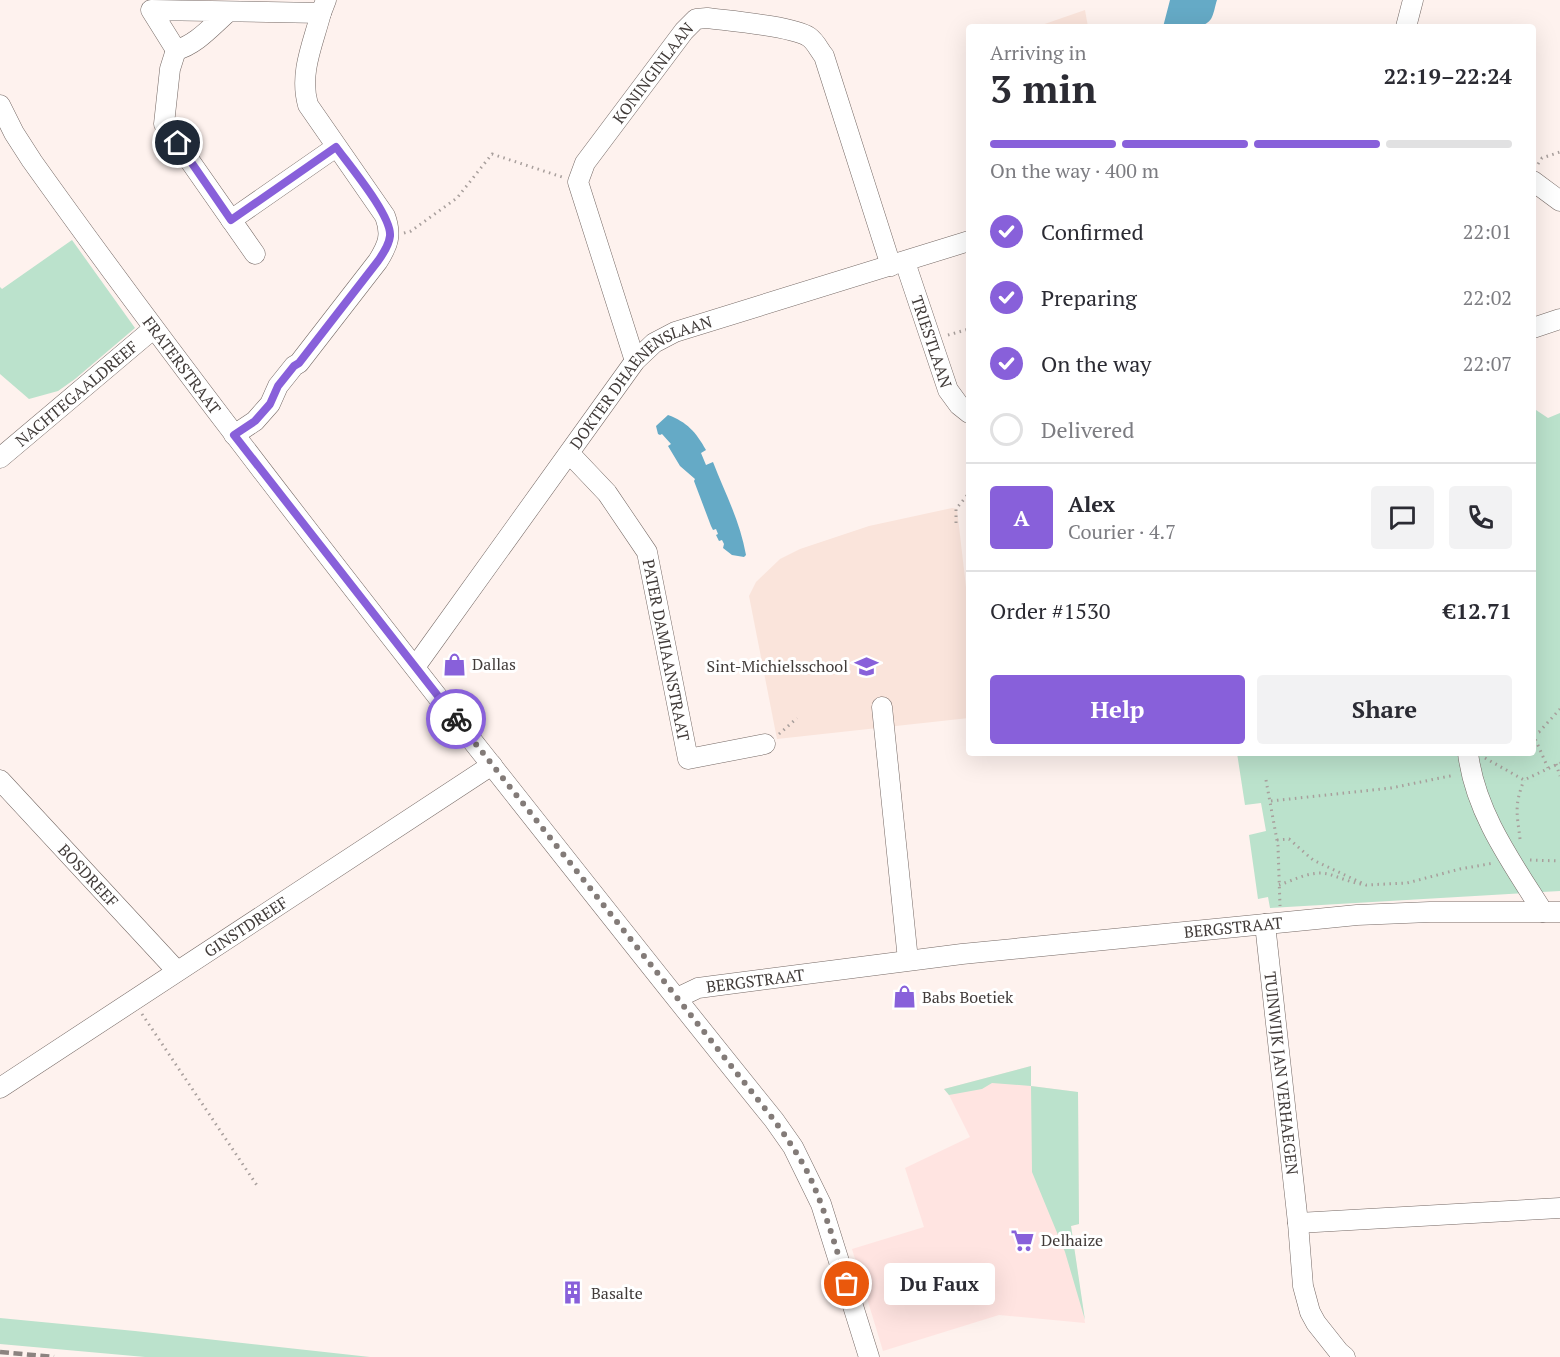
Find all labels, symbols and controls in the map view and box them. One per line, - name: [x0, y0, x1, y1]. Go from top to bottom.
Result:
- street label: KONINGINLAAN: [607, 17, 698, 128]
- text: Arriving in: [990, 39, 1086, 66]
- text: 22:19–22:24: [1384, 61, 1512, 90]
- text: 3 min: [990, 62, 1097, 114]
- pin: [152, 117, 203, 168]
- icon: home: [161, 126, 194, 159]
- text: On the way · 400 m: [990, 157, 1159, 184]
- icon: check: [990, 215, 1023, 248]
- text: Confirmed: [1041, 217, 1144, 246]
- text: 22:01: [1463, 218, 1512, 245]
- icon: check: [990, 281, 1023, 314]
- text: Preparing: [1041, 283, 1137, 312]
- text: 22:02: [1463, 284, 1512, 311]
- street label: TRIESTLAAN: [906, 293, 958, 391]
- street label: DOKTER DHAENENSLAAN: [564, 310, 715, 453]
- street label: FRATERSTRAAT: [138, 312, 226, 419]
- street label: NACHTEGAALDREEF: [11, 336, 142, 451]
- icon: check: [990, 347, 1023, 380]
- text: On the way: [1041, 349, 1151, 378]
- text: 22:07: [1463, 350, 1512, 377]
- text: Delivered: [1041, 415, 1134, 444]
- button: chat: [1371, 486, 1434, 549]
- button: phone: [1449, 486, 1512, 549]
- text: Alex: [1068, 489, 1115, 518]
- text: A: [1013, 503, 1030, 532]
- text: Courier · 4.7: [1068, 518, 1176, 545]
- street label: PATER DAMIAANSTRAAT: [638, 557, 695, 743]
- text: Order #1530: [990, 596, 1110, 625]
- text: €12.71: [1443, 596, 1512, 625]
- shop icon: Dallas: [441, 651, 467, 677]
- place label: Dallas: [472, 653, 516, 675]
- school or university icon: Sint-Michielsschool: [853, 653, 879, 679]
- place label: Sint-Michielsschool: [707, 655, 848, 677]
- button: Help: [990, 675, 1245, 744]
- button: Share: [1257, 675, 1512, 744]
- courier: [426, 689, 486, 749]
- icon: bike: [440, 703, 473, 736]
- street label: BOSDREEF: [53, 839, 123, 912]
- street label: GINSTDREEF: [200, 891, 292, 962]
- street label: BERGSTRAAT: [1183, 911, 1284, 943]
- street label: BERGSTRAAT: [705, 963, 806, 998]
- street label: TUINWIJK JAN VERHAEGEN: [1259, 970, 1304, 1176]
- shop icon: Babs Boetiek: [891, 984, 917, 1010]
- place label: Babs Boetiek: [922, 986, 1014, 1008]
- supermarket icon: Delhaize: [1010, 1227, 1036, 1253]
- place label: Delhaize: [1041, 1229, 1103, 1251]
- pin: [821, 1258, 872, 1309]
- callout: Du Faux: [883, 1263, 994, 1305]
- icon: bag: [830, 1267, 863, 1300]
- text: Du Faux: [900, 1270, 979, 1297]
- building icon: Basalte: [560, 1280, 586, 1306]
- place label: Basalte: [591, 1282, 643, 1304]

